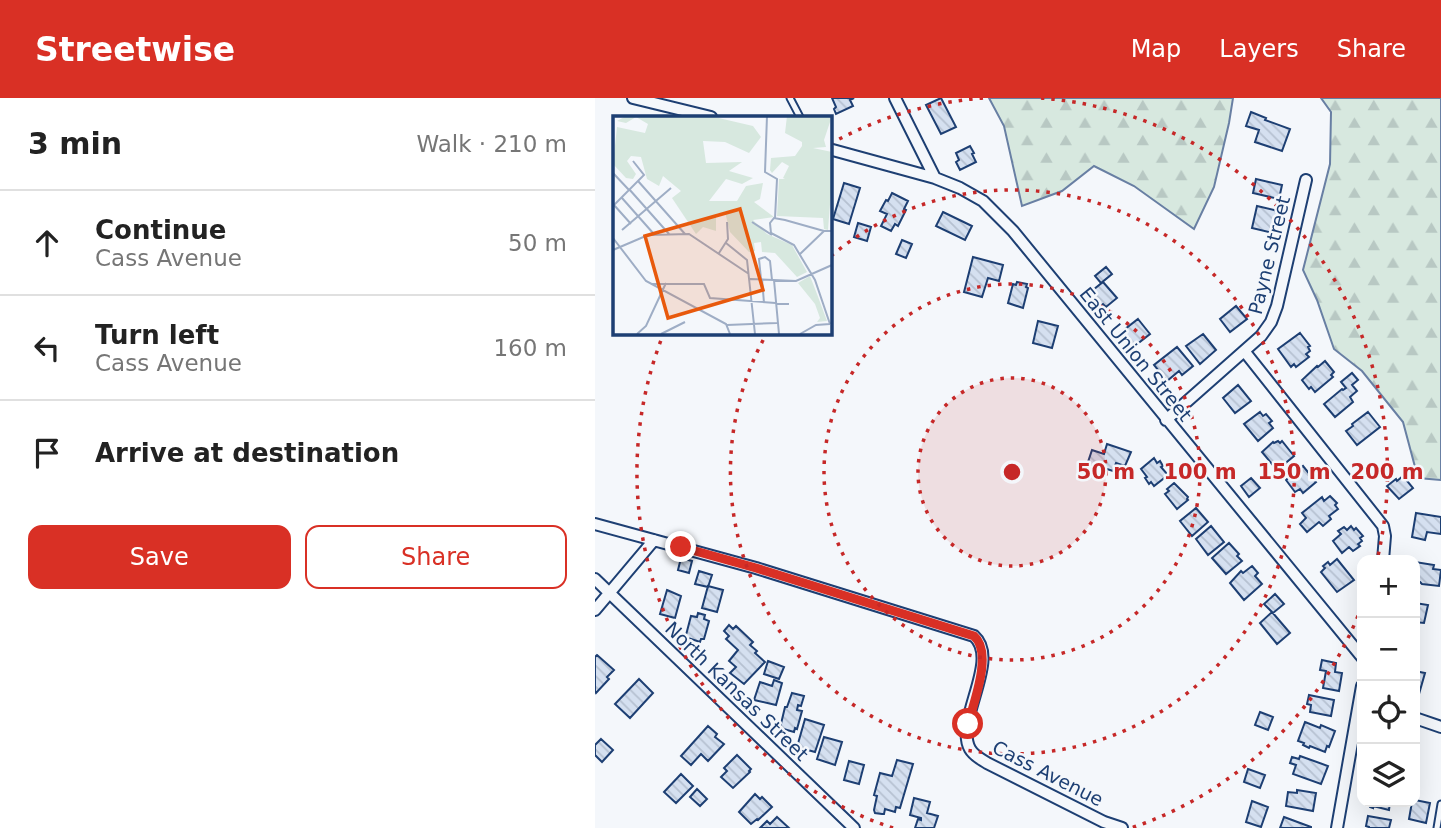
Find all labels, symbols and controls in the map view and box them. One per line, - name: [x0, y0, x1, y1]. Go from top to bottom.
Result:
- text: Streetwise: [35, 30, 235, 69]
- text: Map: [1131, 35, 1181, 63]
- text: Layers: [1219, 35, 1299, 63]
- text: Share: [1337, 35, 1406, 63]
- inset map: [613, 116, 831, 334]
- text: 3 min: [28, 126, 122, 161]
- text: Walk · 210 m: [416, 131, 567, 157]
- street label: Payne Street: [1244, 194, 1294, 316]
- text: Continue: [95, 215, 226, 245]
- icon: ahead: [28, 224, 66, 262]
- text: 50 m: [508, 230, 567, 256]
- text: Cass Avenue: [95, 245, 242, 271]
- street label: East Union Street: [1075, 283, 1197, 425]
- text: Turn left: [95, 320, 219, 350]
- icon: left: [28, 329, 66, 367]
- text: 160 m: [493, 335, 567, 361]
- text: Cass Avenue: [95, 350, 242, 376]
- icon: arrive: [28, 434, 66, 472]
- text: Arrive at destination: [95, 438, 399, 468]
- centre of rings: [1000, 460, 1024, 484]
- text: 50 m: [1077, 460, 1135, 484]
- text: 100 m: [1163, 460, 1237, 484]
- text: 150 m: [1257, 460, 1331, 484]
- text: 200 m: [1350, 460, 1424, 484]
- button: Save: [28, 525, 291, 589]
- button: Share: [305, 525, 567, 589]
- route end: [665, 531, 696, 562]
- map controls: [1357, 555, 1420, 807]
- button: +: [1357, 555, 1420, 618]
- street label: North Kansas Street: [661, 617, 813, 765]
- button: −: [1357, 618, 1420, 681]
- button: locate: [1357, 681, 1420, 744]
- route start: [952, 708, 983, 739]
- street label: Cass Avenue: [989, 736, 1107, 810]
- button: layers: [1357, 744, 1420, 807]

